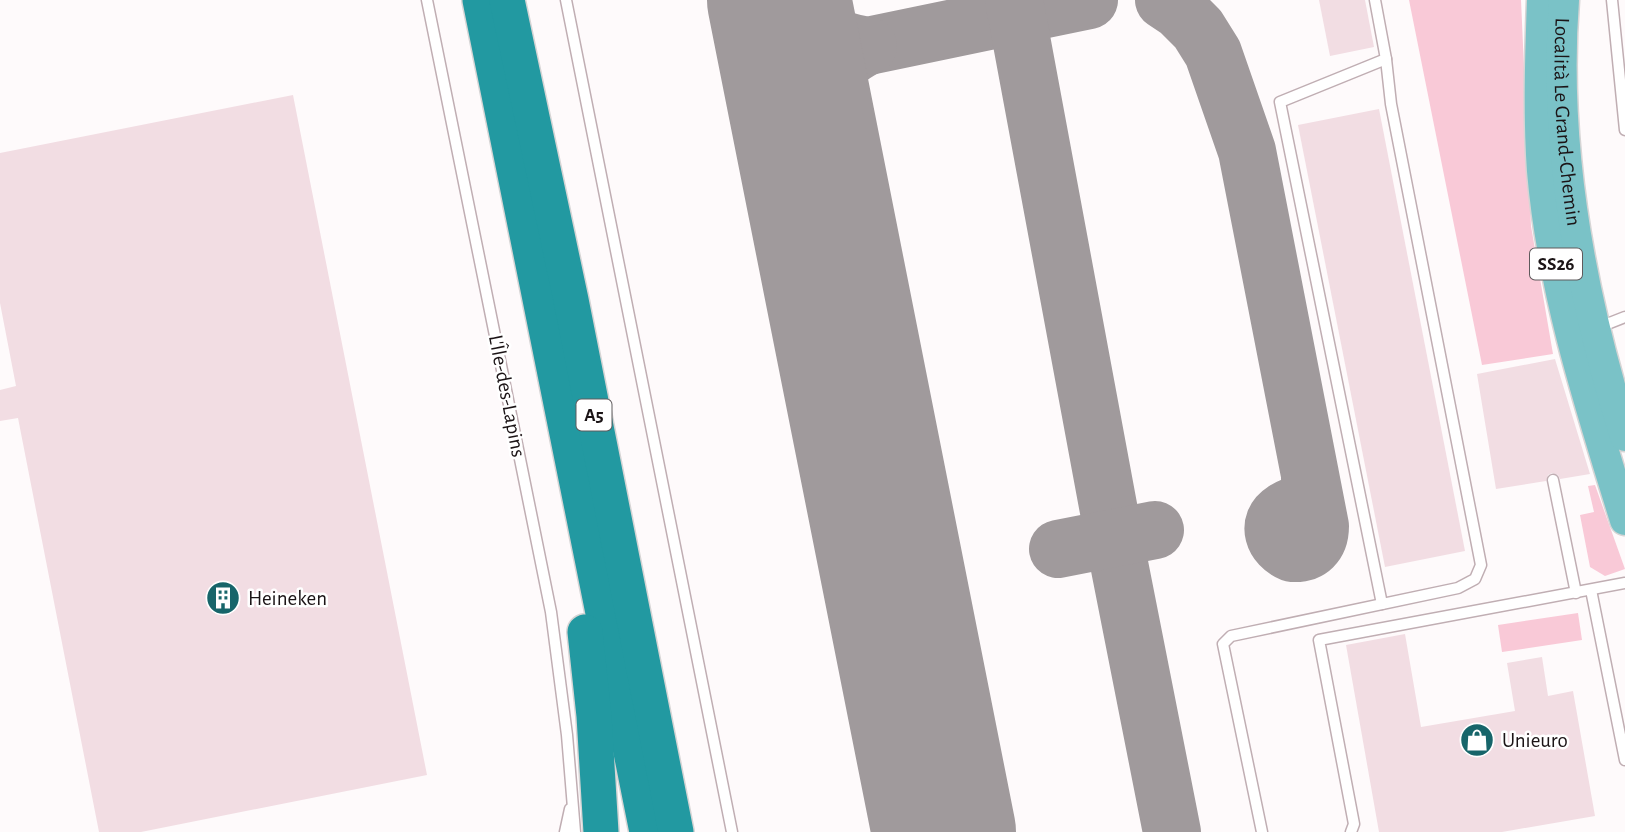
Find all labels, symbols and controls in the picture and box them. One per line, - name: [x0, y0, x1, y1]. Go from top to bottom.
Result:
- street label: Località Le Grand-Chemin: [1551, 17, 1585, 227]
- road number: SS26: [1530, 248, 1582, 280]
- street label: L'Île-des-Lapins: [485, 333, 531, 459]
- road number: A5: [576, 400, 612, 430]
- building icon: Heineken: [204, 579, 242, 617]
- place label: Heineken: [248, 588, 327, 609]
- shop icon: Unieuro: [1458, 721, 1496, 759]
- place label: Unieuro: [1502, 730, 1568, 751]

